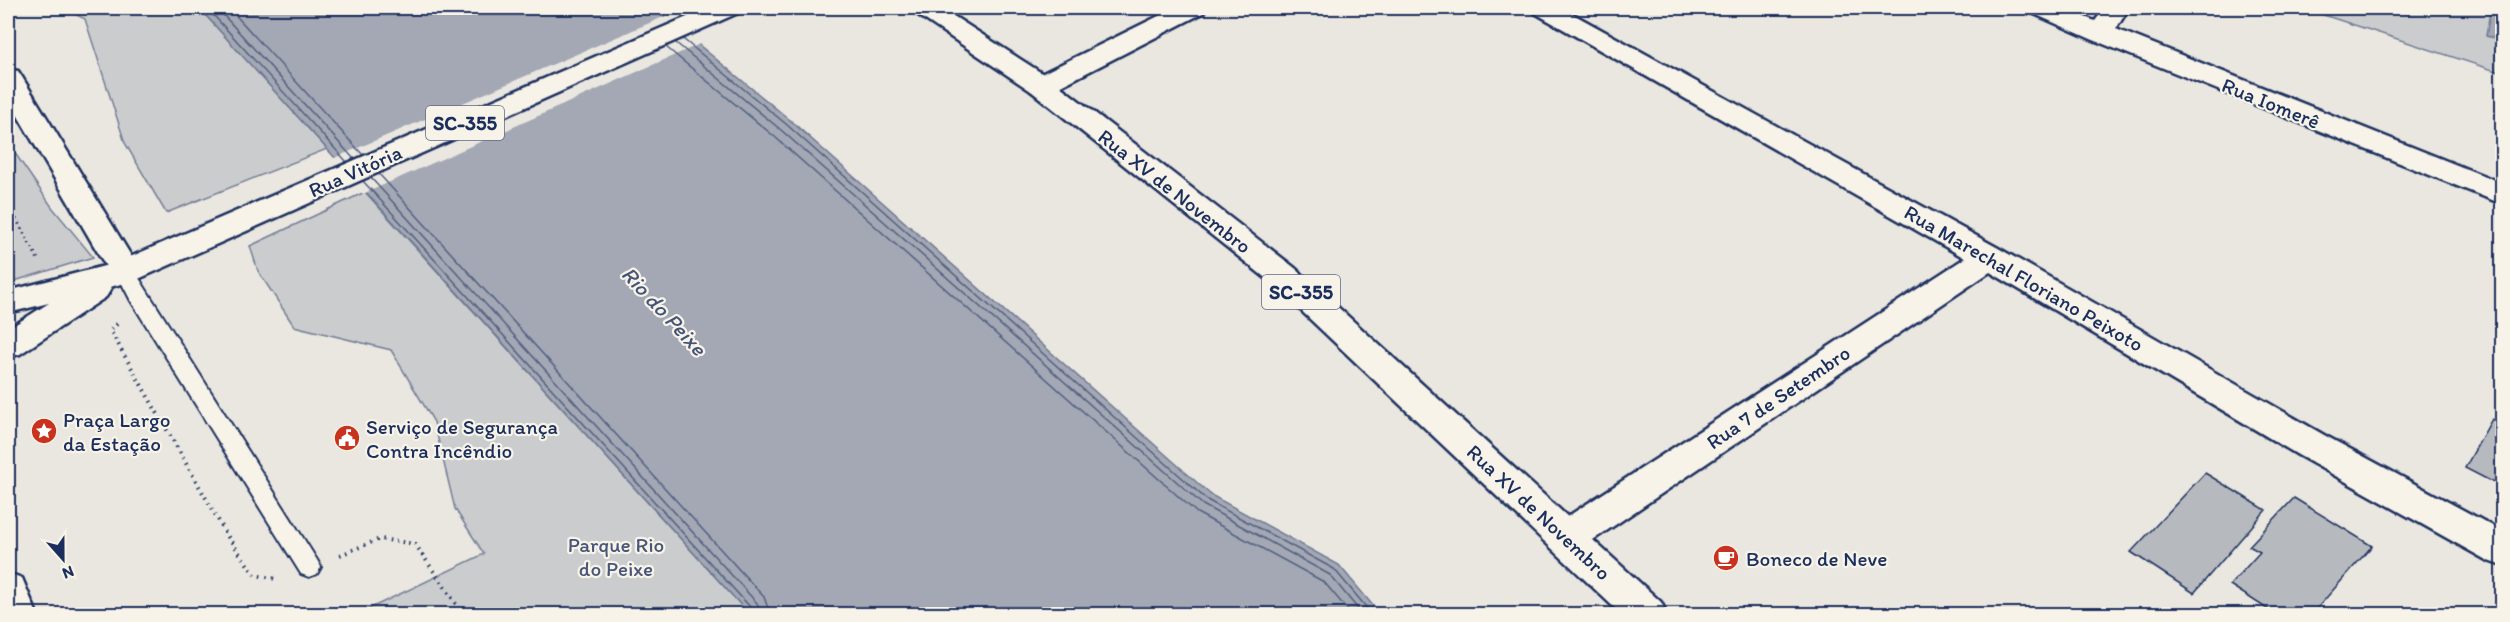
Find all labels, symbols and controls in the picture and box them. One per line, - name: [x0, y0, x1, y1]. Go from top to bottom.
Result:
- street label: Rua Iomerê: [2218, 72, 2324, 134]
- road number: SC-355: [426, 106, 504, 140]
- street label: Rua XV de Novembro: [1093, 123, 1257, 259]
- street label: Rua Vitória: [305, 139, 405, 203]
- street label: Rua Marechal Floriano Peixoto: [1900, 199, 2148, 357]
- water label: Rio do Peixe: [616, 261, 713, 362]
- road number: SC-355: [1262, 275, 1340, 309]
- street label: Rua 7 de Setembro: [1701, 340, 1855, 454]
- place label: Praça Largo da Estação: [63, 407, 170, 456]
- place label: Serviço de Segurança Contra Incêndio: [366, 414, 558, 463]
- place icon: Praça Largo da Estação: [29, 416, 59, 446]
- public building icon: Serviço de Segurança Contra Incêndio: [332, 423, 362, 453]
- street label: Rua XV de Novembro: [1462, 439, 1616, 585]
- north arrow: [33, 529, 93, 589]
- park label: Parque Rio do Peixe: [568, 532, 664, 581]
- cafe icon: Boneco de Neve: [1711, 543, 1741, 573]
- place label: Boneco de Neve: [1746, 546, 1887, 571]
- text: N: [60, 562, 77, 583]

